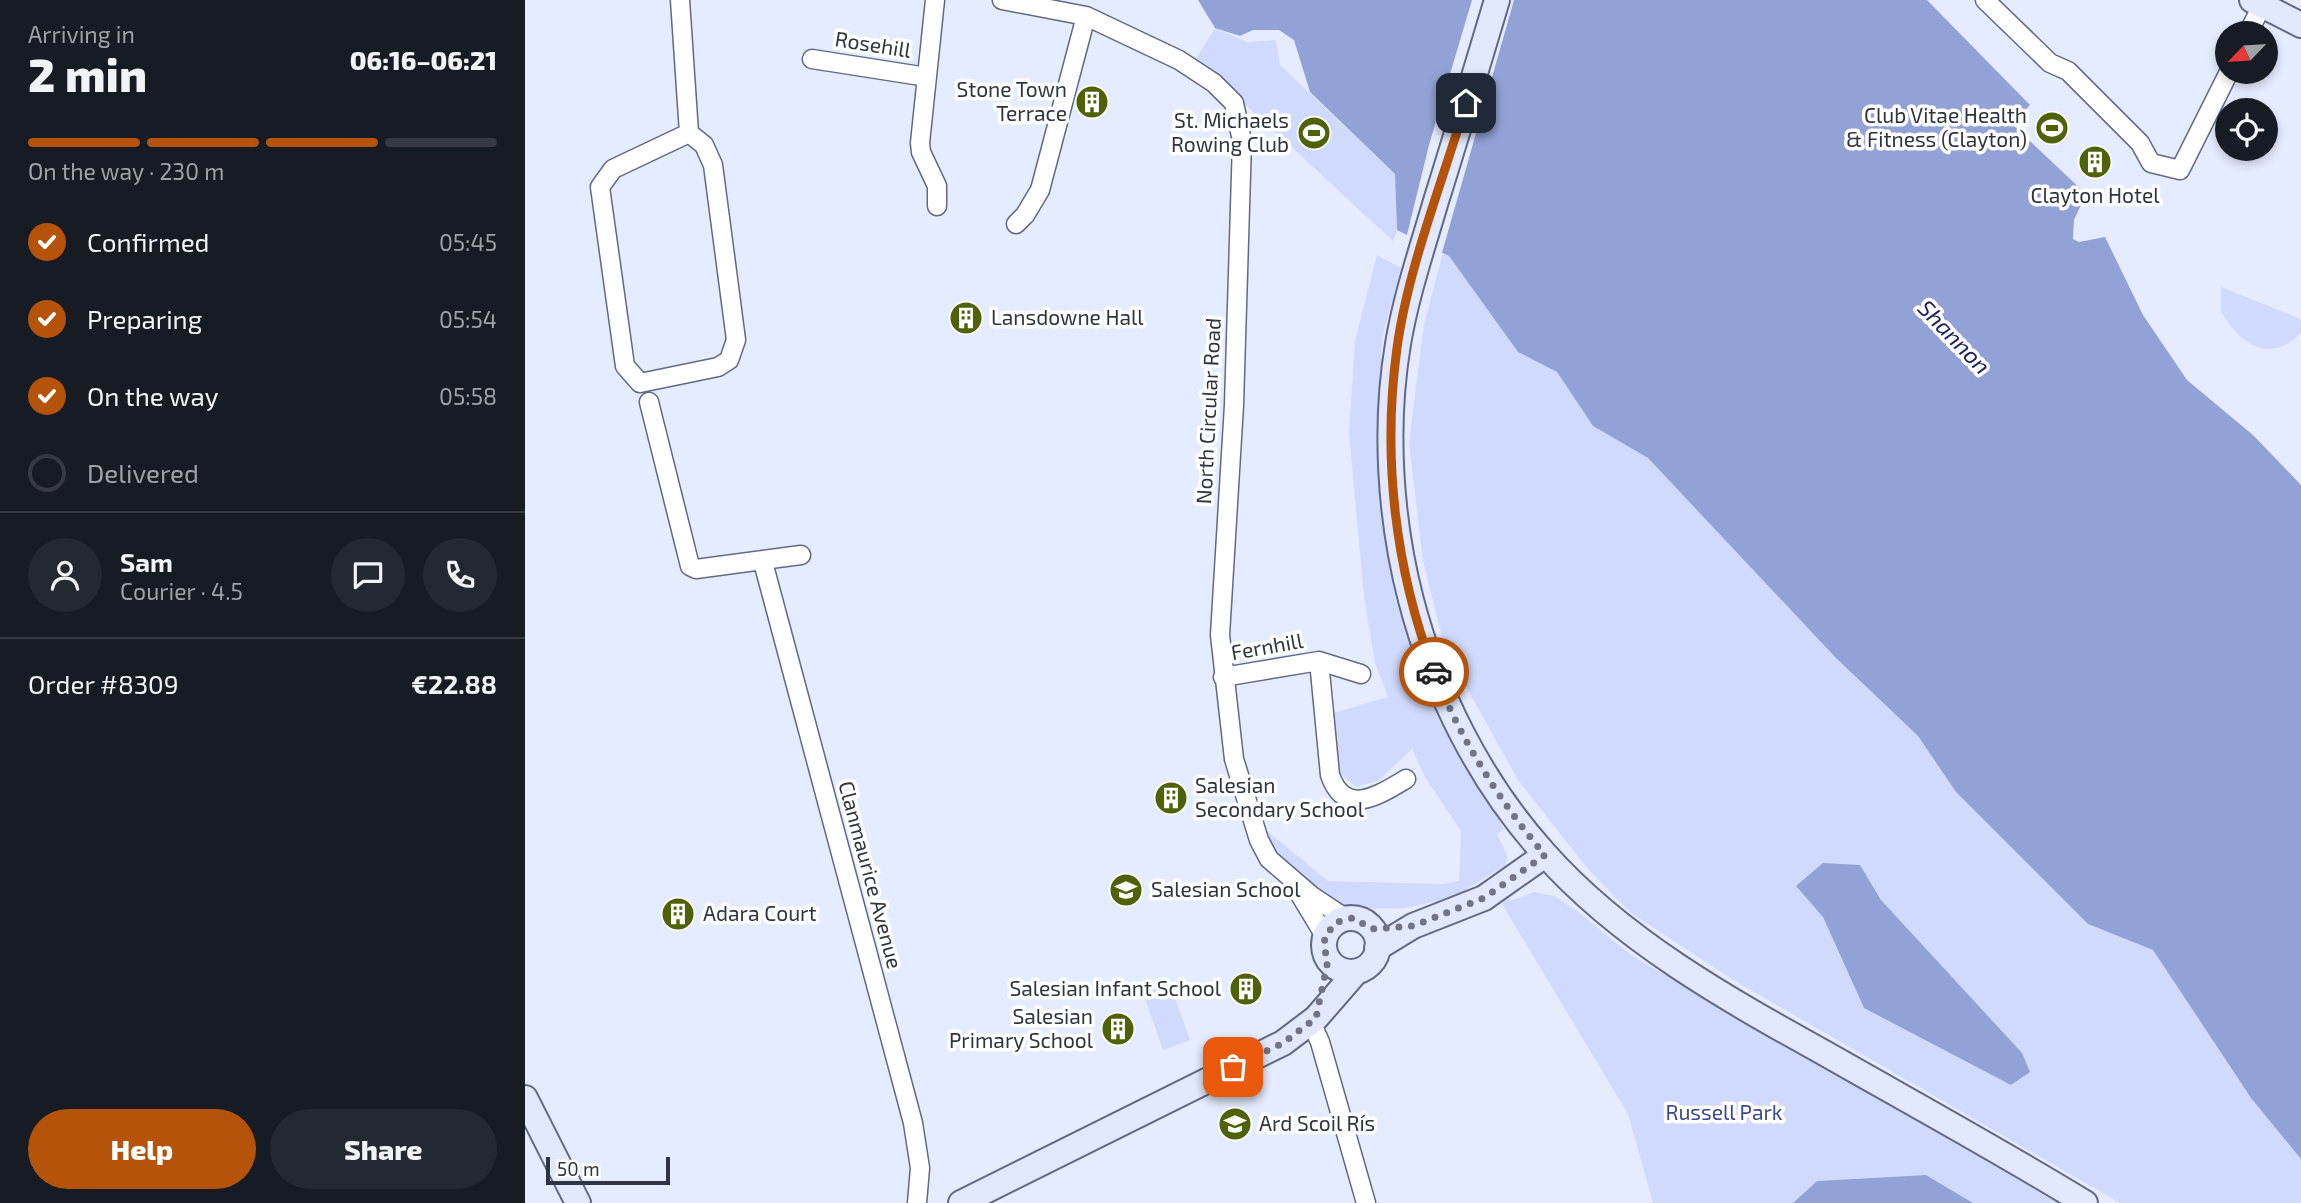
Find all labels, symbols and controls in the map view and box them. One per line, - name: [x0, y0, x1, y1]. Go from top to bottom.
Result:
- text: Arriving in: [28, 20, 135, 48]
- north arrow: [2215, 21, 2279, 84]
- map controls: [2215, 21, 2278, 161]
- street label: Rosehill: [833, 25, 914, 62]
- text: 06:16–06:21: [350, 44, 497, 75]
- text: 2 min: [28, 46, 147, 101]
- pin: [1436, 73, 1496, 133]
- place label: Stone Town Terrace: [957, 76, 1067, 125]
- building icon: Stone Town Terrace: [1073, 83, 1111, 121]
- icon: home: [1447, 84, 1485, 122]
- button: locate: [2215, 98, 2278, 161]
- place label: Club Vitae Health & Fitness (Clayton): [1846, 102, 2027, 151]
- place label: St. Michaels Rowing Club: [1171, 107, 1289, 156]
- sports icon: Club Vitae Health & Fitness (Clayton): [2033, 109, 2071, 147]
- sports icon: St. Michaels Rowing Club: [1295, 114, 1333, 152]
- building icon: Clayton Hotel: [2076, 143, 2114, 181]
- text: On the way · 230 m: [28, 157, 224, 185]
- place label: Clayton Hotel: [2030, 182, 2160, 207]
- icon: check: [28, 223, 66, 261]
- text: Confirmed: [87, 226, 210, 257]
- text: 05:45: [439, 228, 497, 256]
- water label: Shannon: [1913, 293, 1997, 379]
- building icon: Lansdowne Hall: [947, 299, 985, 337]
- icon: check: [28, 300, 66, 338]
- text: Preparing: [87, 303, 202, 334]
- place label: Lansdowne Hall: [991, 304, 1144, 329]
- text: 05:54: [439, 305, 497, 333]
- street label: North Circular Road: [1190, 317, 1225, 505]
- icon: check: [28, 377, 66, 415]
- text: On the way: [87, 380, 218, 411]
- text: 05:58: [439, 382, 497, 410]
- text: Delivered: [87, 457, 199, 488]
- button: person: [28, 538, 102, 612]
- button: chat: [331, 538, 405, 612]
- button: phone: [423, 538, 497, 612]
- text: Sam: [120, 546, 173, 577]
- text: Courier · 4.5: [120, 577, 243, 605]
- street label: Fernhill: [1229, 627, 1305, 664]
- courier: [1399, 637, 1469, 707]
- icon: car: [1415, 653, 1453, 691]
- text: Order #8309: [28, 668, 179, 699]
- text: €22.88: [411, 668, 497, 699]
- place label: Salesian Secondary School: [1195, 772, 1365, 821]
- street label: Clanmaurice Avenue: [834, 778, 909, 971]
- building icon: Salesian Secondary School: [1152, 779, 1190, 817]
- school or university icon: Salesian School: [1107, 871, 1145, 909]
- place label: Salesian School: [1151, 876, 1301, 901]
- building icon: Adara Court: [659, 895, 697, 933]
- place label: Adara Court: [703, 900, 817, 925]
- building icon: Salesian Infant School: [1227, 970, 1265, 1008]
- place label: Salesian Infant School: [1009, 975, 1222, 1000]
- place label: Salesian Primary School: [949, 1003, 1094, 1052]
- building icon: Salesian Primary School: [1099, 1010, 1137, 1048]
- pin: [1203, 1037, 1263, 1097]
- icon: bag: [1214, 1048, 1252, 1086]
- park label: Russell Park: [1665, 1099, 1783, 1124]
- school or university icon: Ard Scoil Rís: [1216, 1105, 1254, 1143]
- button: Help: [28, 1109, 256, 1189]
- button: Share: [270, 1109, 497, 1189]
- place label: Ard Scoil Rís: [1259, 1110, 1375, 1135]
- scale bar: [546, 1154, 670, 1186]
- text: 50 m: [557, 1157, 600, 1180]

